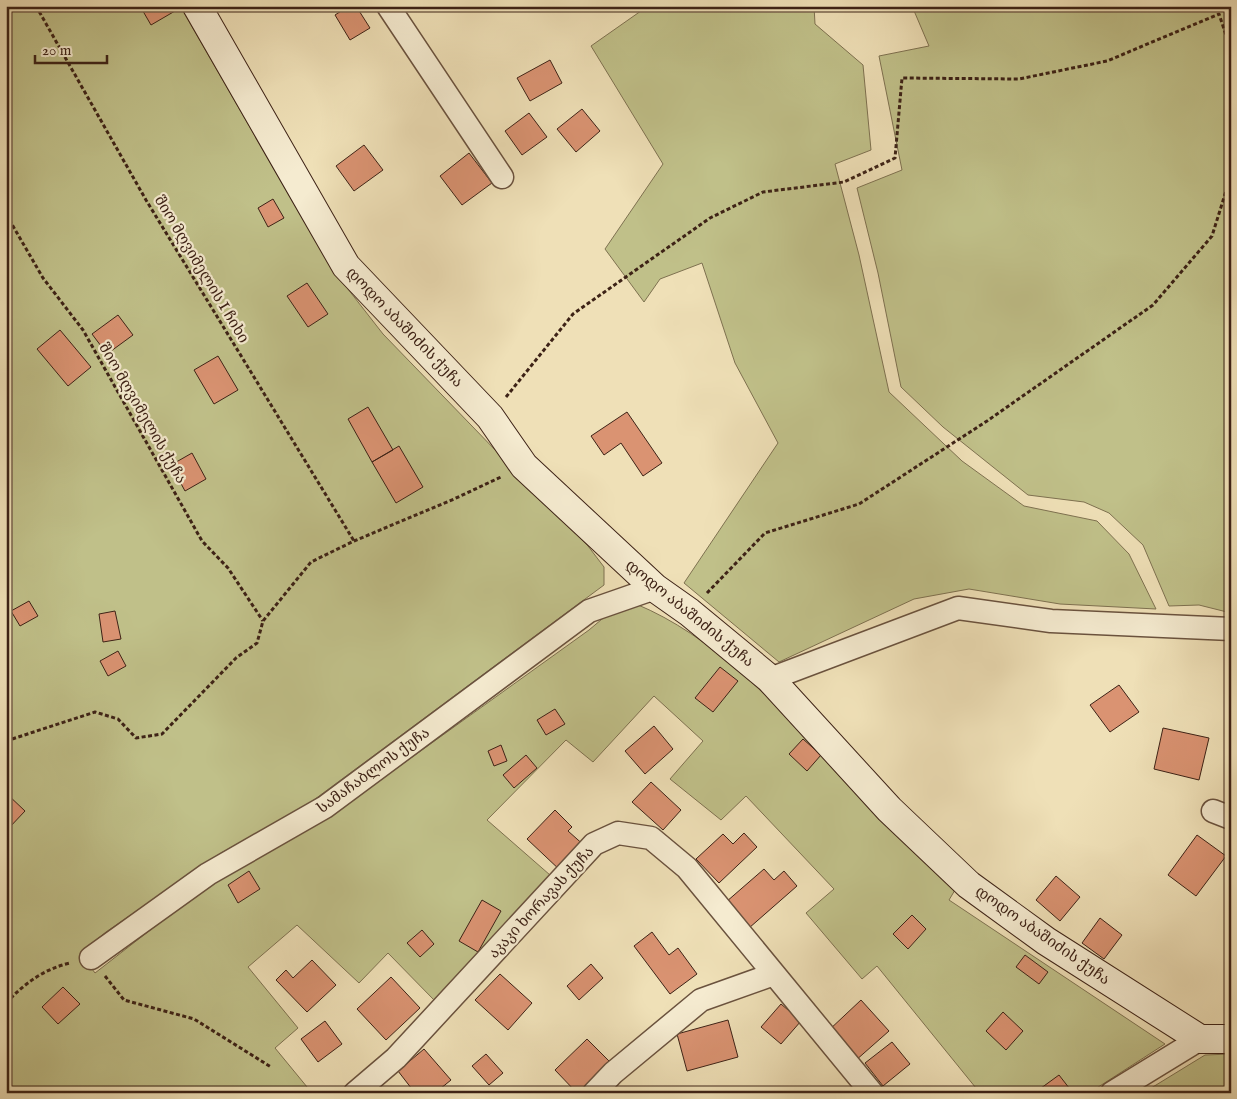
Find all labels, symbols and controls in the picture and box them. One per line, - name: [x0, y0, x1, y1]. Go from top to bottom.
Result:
- scale bar: [35, 32, 108, 64]
- text: 20 m: [42, 41, 72, 60]
- street label: შიო მღვიმელის I ჩიხი: [150, 192, 253, 347]
- street label: დოდო აბაშიძის ქუჩა: [342, 263, 467, 392]
- street label: შიო მღვიმელის ქუჩა: [95, 340, 191, 487]
- street label: დოდო აბაშიძის ქუჩა: [621, 556, 758, 671]
- street label: სამაჩაბლოს ქუჩა: [313, 723, 433, 818]
- street label: აკაკი ხორავას ქუჩა: [484, 842, 598, 962]
- street label: დოდო აბაშიძის ქუჩა: [972, 882, 1114, 989]

